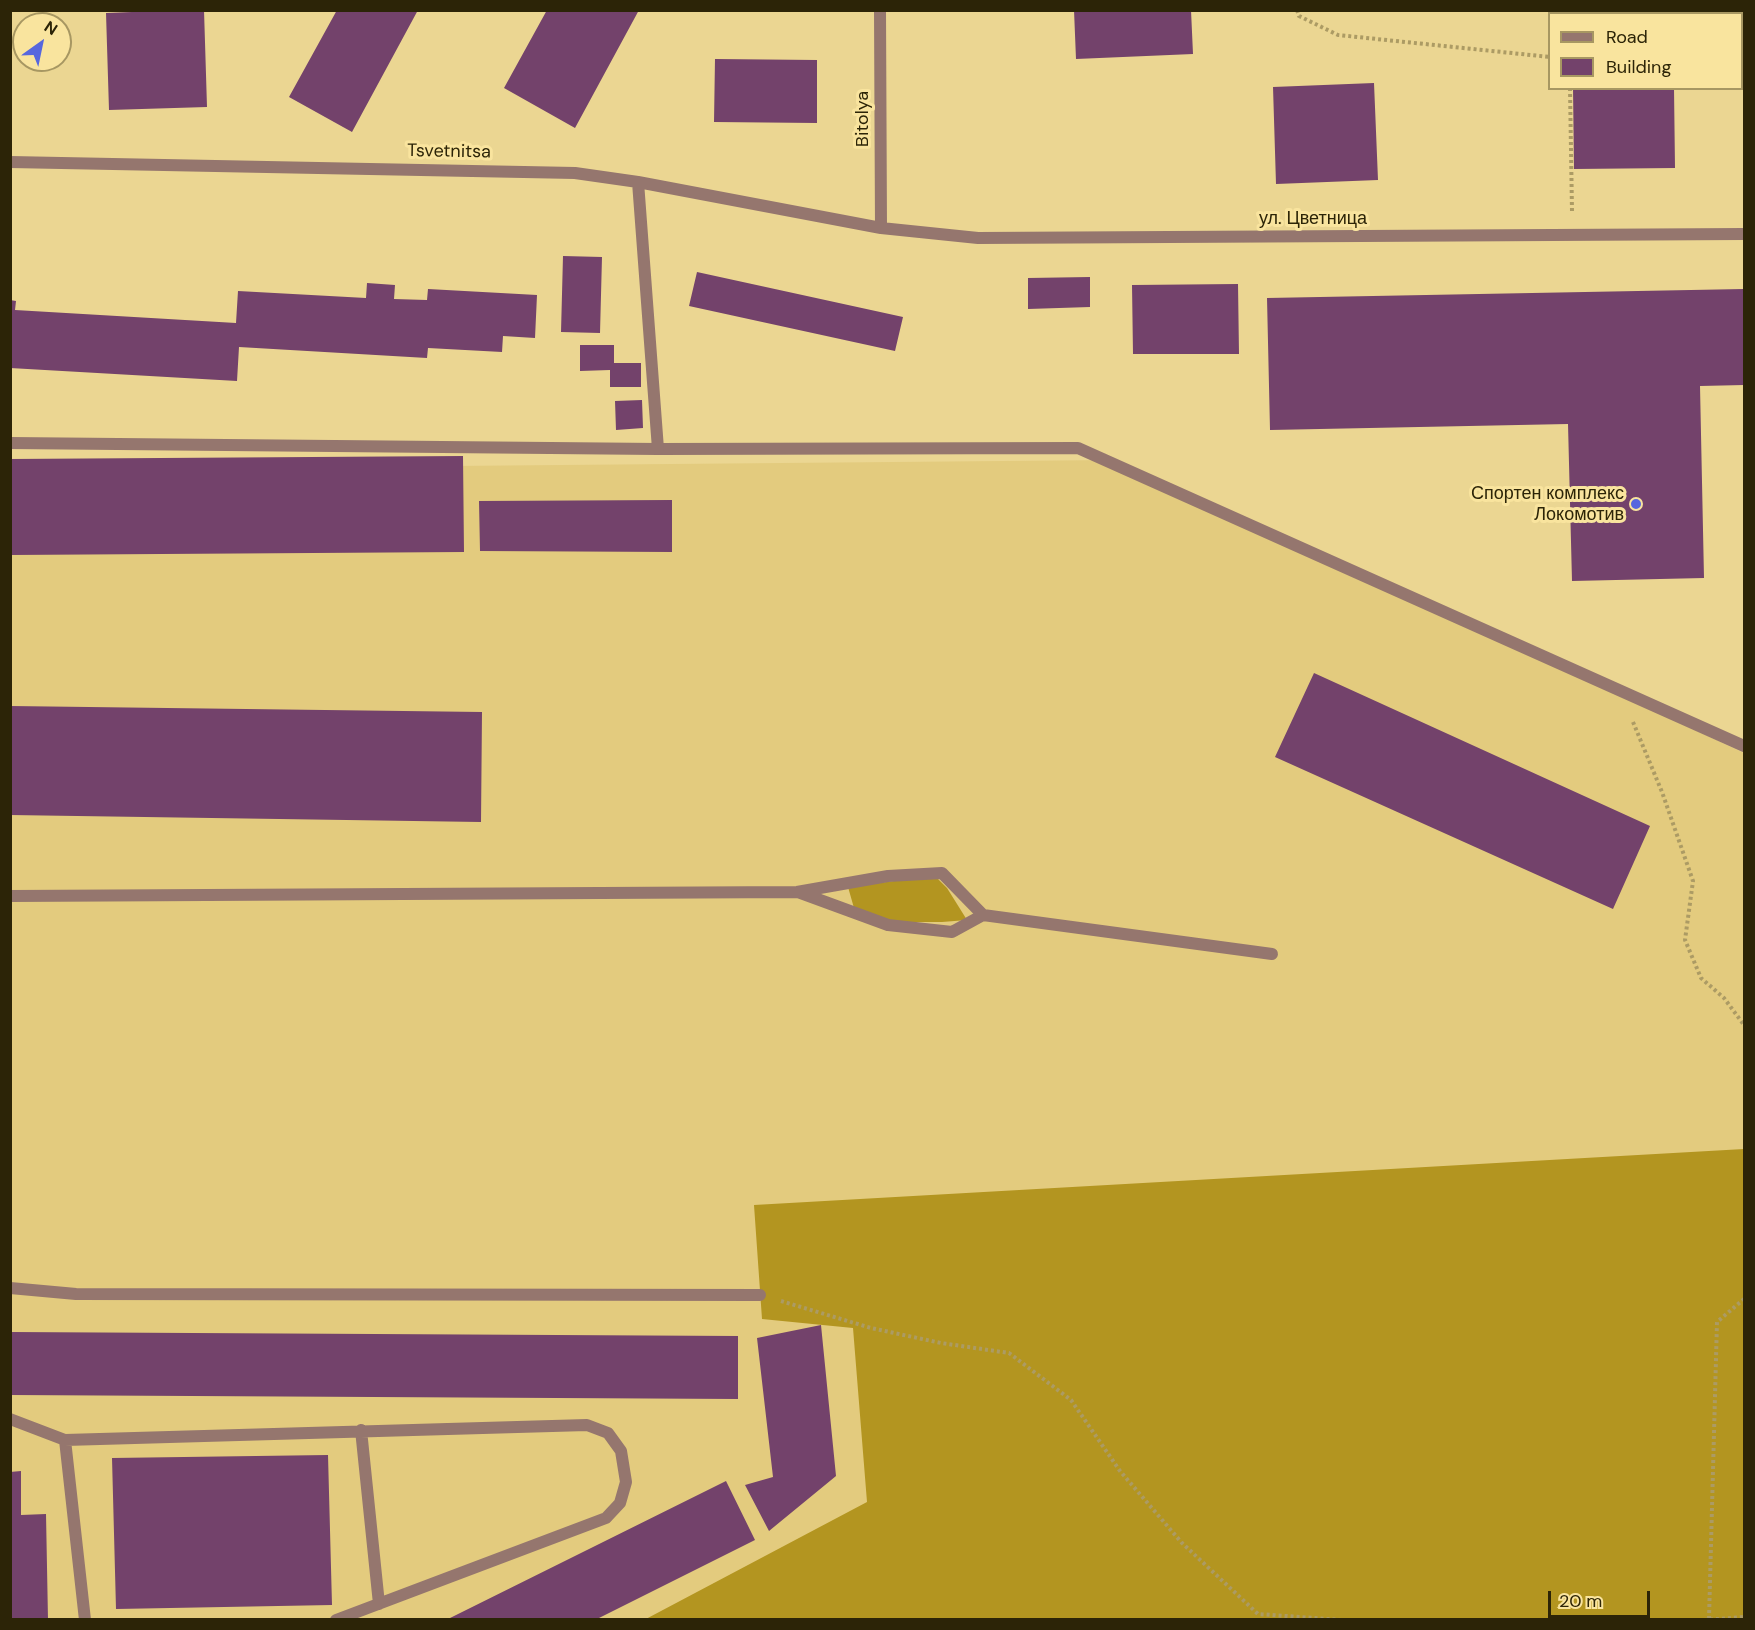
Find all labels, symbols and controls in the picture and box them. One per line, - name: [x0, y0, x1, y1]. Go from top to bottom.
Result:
- north arrow: [12, 12, 72, 72]
- legend: [1548, 12, 1743, 90]
- text: N: [40, 16, 62, 40]
- text: Road: [1606, 25, 1648, 49]
- text: Building: [1606, 55, 1671, 79]
- street label: Bitolya: [852, 91, 874, 147]
- street label: Tsvetnitsa: [407, 140, 491, 164]
- street label: ул. Цветница: [1259, 208, 1367, 230]
- place label: Спортен комплекс Локомотив: [1471, 483, 1624, 526]
- marker: Спортен комплекс Локомотив: [1629, 497, 1643, 511]
- scale bar: [1551, 1579, 1653, 1617]
- text: 20 m: [1559, 1589, 1602, 1613]

